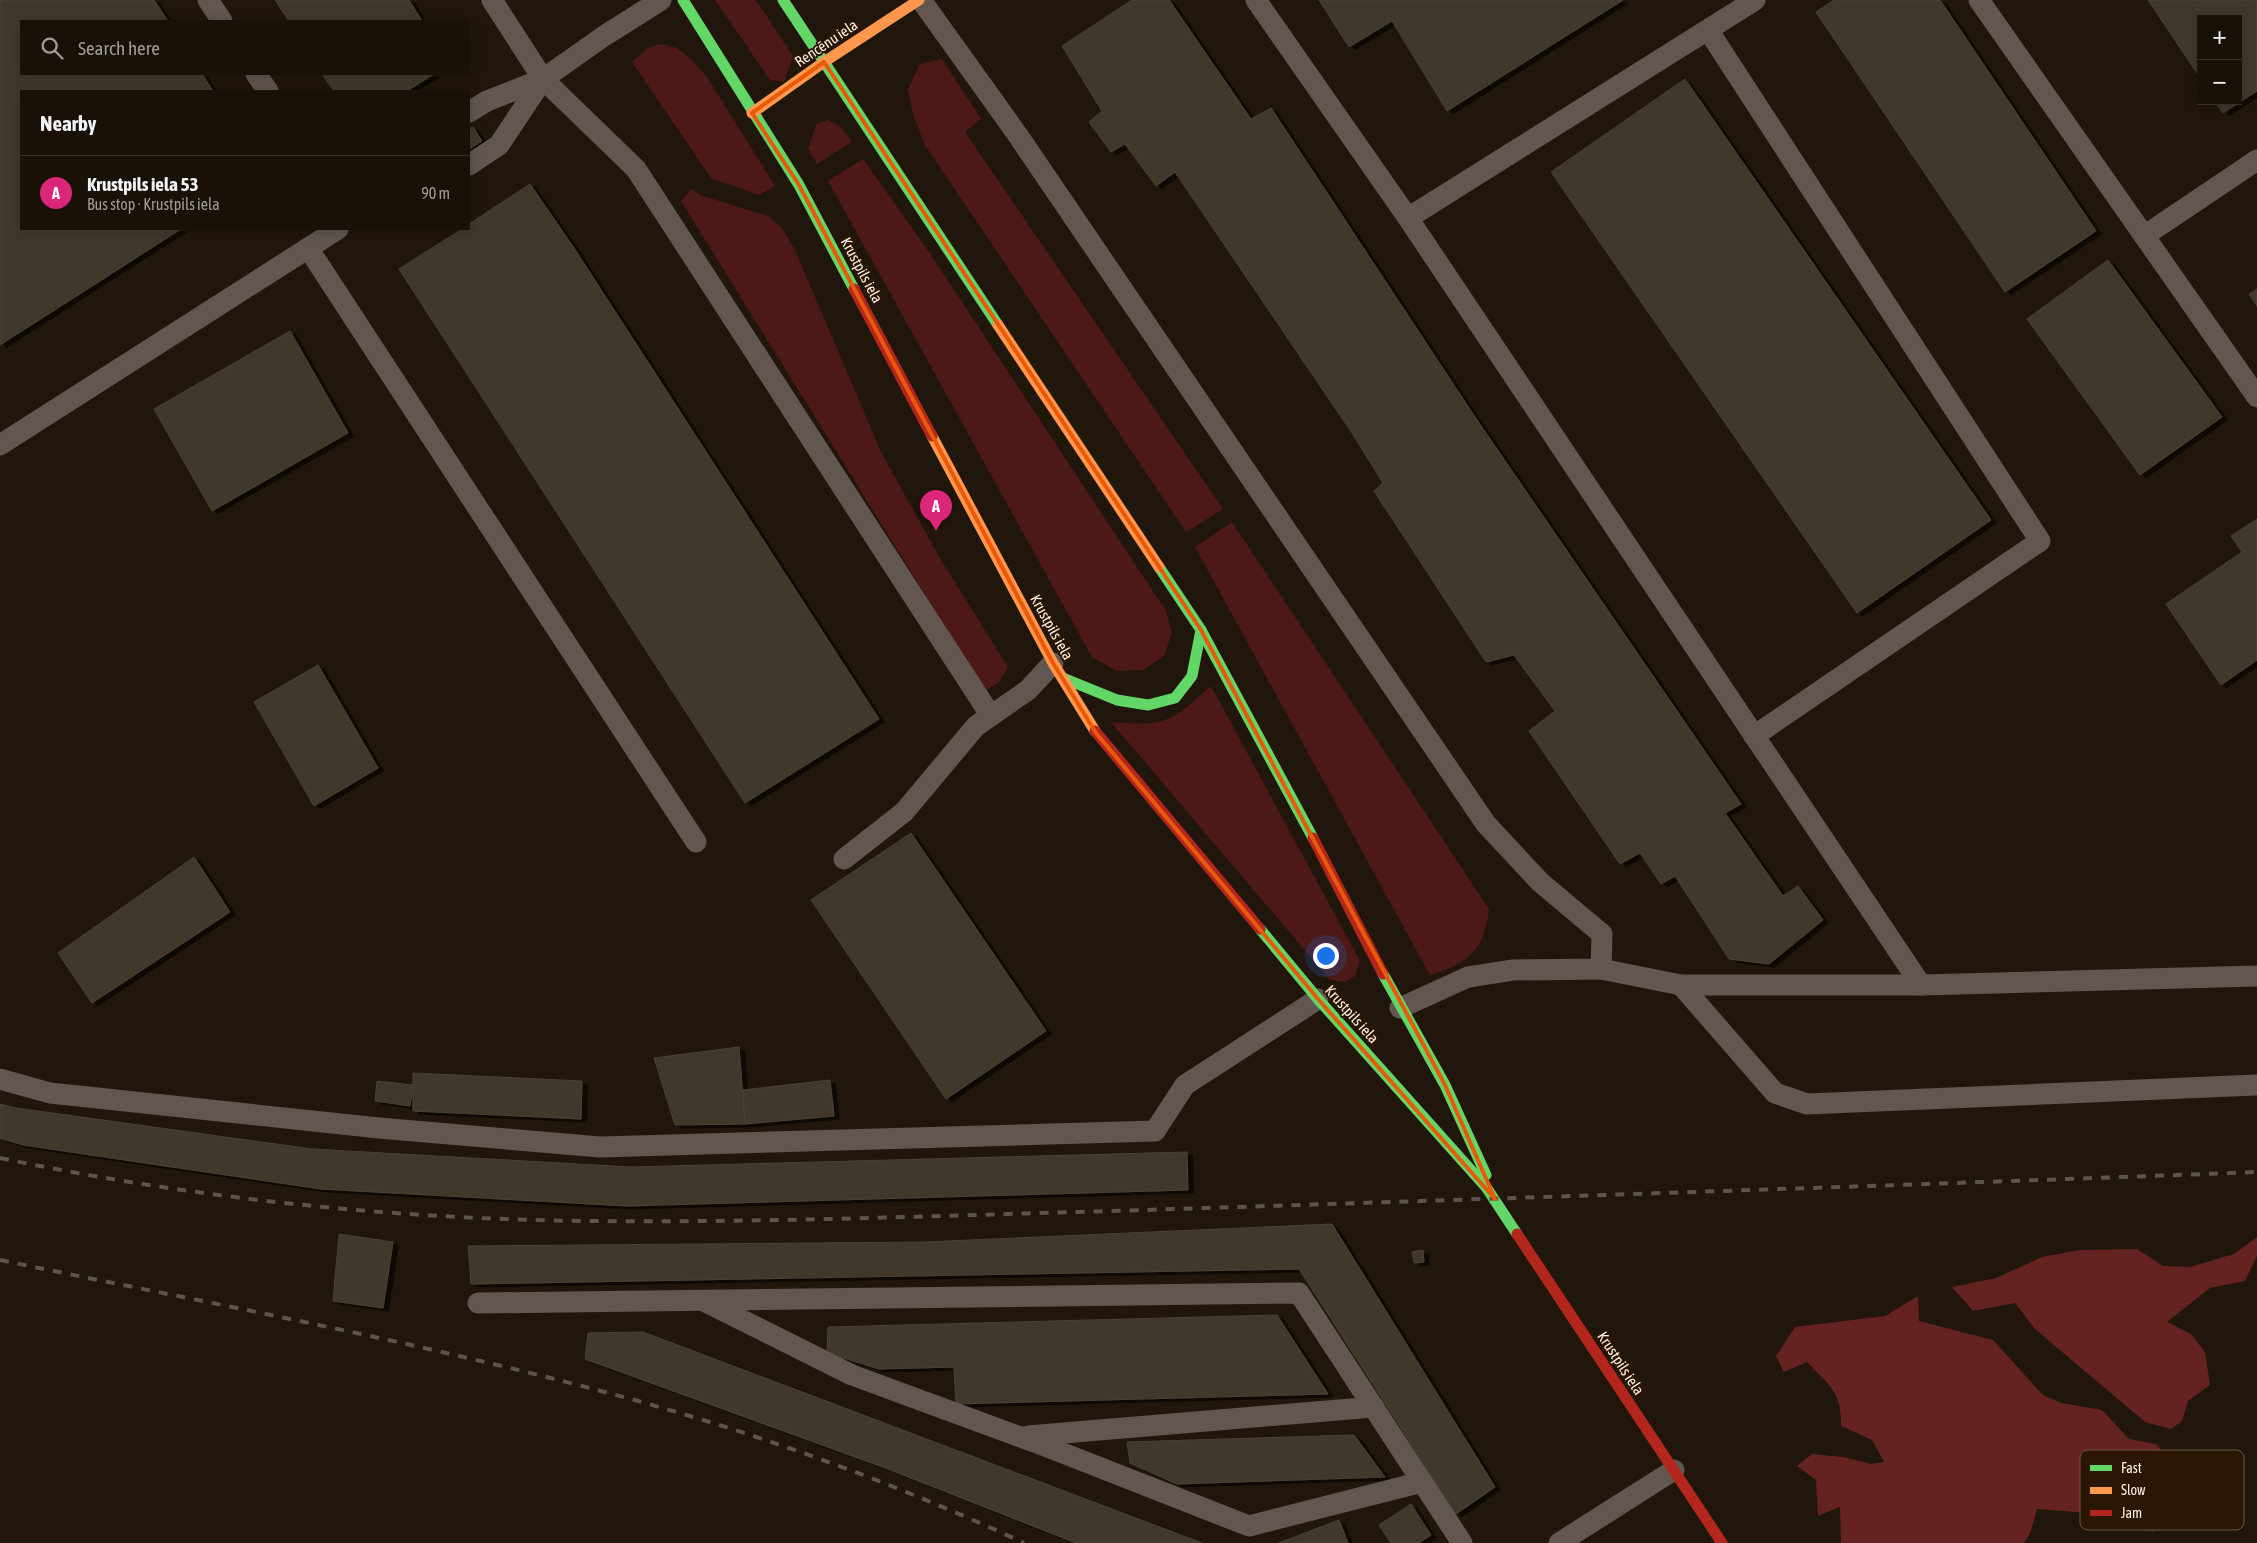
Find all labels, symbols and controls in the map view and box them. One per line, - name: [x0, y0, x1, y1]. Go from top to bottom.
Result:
- map controls: [2197, 15, 2242, 105]
- button: +: [2197, 15, 2242, 60]
- street label: Rencēnu iela: [792, 16, 861, 70]
- search box: [20, 20, 470, 75]
- icon: search: [38, 34, 66, 62]
- text: Search here: [78, 37, 160, 59]
- button: −: [2197, 60, 2242, 105]
- text: Nearby: [40, 111, 96, 135]
- text: Krustpils iela 53: [87, 173, 198, 195]
- text: A: [52, 184, 60, 202]
- text: 90 m: [421, 184, 450, 202]
- text: Bus stop · Krustpils iela: [87, 195, 220, 213]
- street label: Krustpils iela: [838, 234, 886, 306]
- pin: A: [920, 490, 952, 531]
- street label: Krustpils iela: [1027, 592, 1077, 663]
- your location: [1313, 943, 1339, 969]
- street label: Krustpils iela: [1322, 982, 1382, 1046]
- street label: Krustpils iela: [1594, 1328, 1648, 1398]
- legend: [2080, 1450, 2244, 1530]
- text: Fast: [2121, 1460, 2142, 1476]
- text: Slow: [2121, 1482, 2146, 1498]
- text: Jam: [2121, 1505, 2142, 1521]

